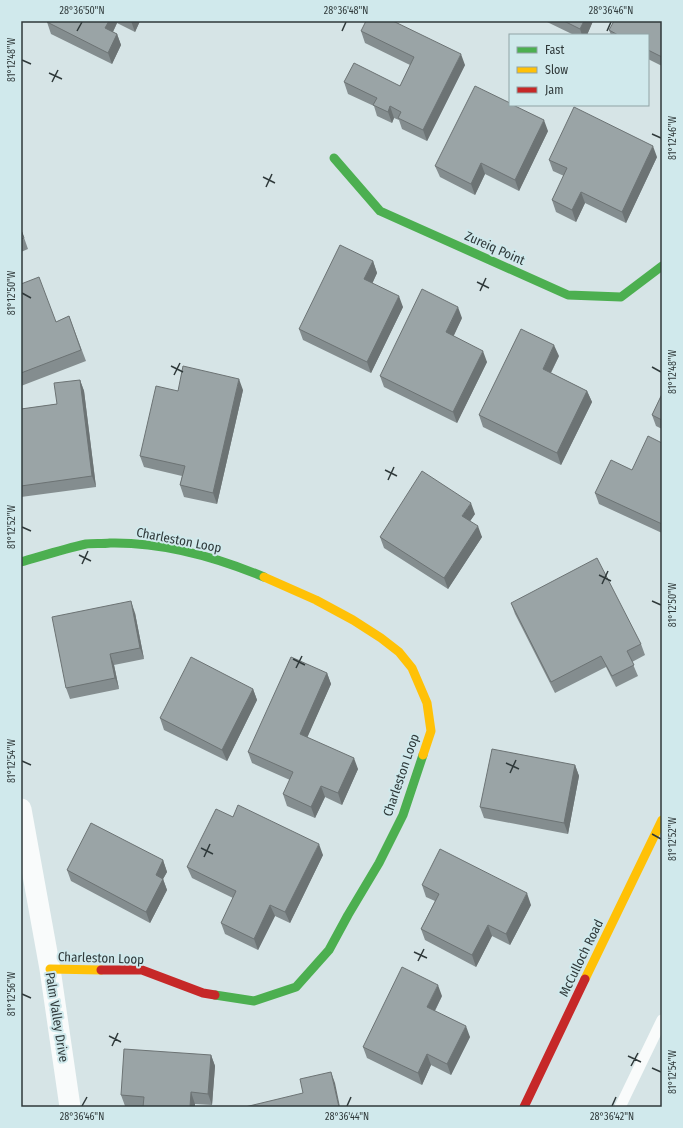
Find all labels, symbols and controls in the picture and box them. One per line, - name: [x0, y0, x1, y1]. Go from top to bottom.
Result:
- text: 28°36'50"N: [60, 5, 104, 17]
- text: 28°36'48"N: [324, 5, 368, 17]
- text: 28°36'46"N: [589, 5, 633, 17]
- legend: [509, 34, 649, 106]
- text: 81°12'48"W: [6, 37, 18, 82]
- text: Fast: [545, 43, 564, 57]
- text: Slow: [545, 63, 568, 77]
- text: Jam: [545, 83, 563, 97]
- text: 81°12'46"W: [667, 115, 679, 160]
- street label: Zureiq Point: [463, 228, 528, 268]
- text: 81°12'50"W: [6, 270, 18, 315]
- text: 81°12'48"W: [667, 349, 679, 394]
- text: 81°12'52"W: [6, 505, 18, 549]
- street label: Charleston Loop: [135, 524, 223, 556]
- text: 81°12'50"W: [667, 582, 679, 627]
- street label: Charleston Loop: [380, 732, 422, 818]
- text: 81°12'54"W: [6, 739, 18, 783]
- text: 81°12'52"W: [667, 817, 679, 861]
- street label: McCulloch Road: [556, 917, 606, 999]
- street label: Charleston Loop: [58, 949, 145, 967]
- text: 81°12'56"W: [6, 971, 18, 1016]
- street label: Palm Valley Drive: [42, 971, 72, 1063]
- text: 81°12'54"W: [667, 1050, 679, 1094]
- text: 28°36'46"N: [60, 1111, 104, 1123]
- text: 28°36'44"N: [325, 1111, 369, 1123]
- text: 28°36'42"N: [590, 1111, 634, 1123]

